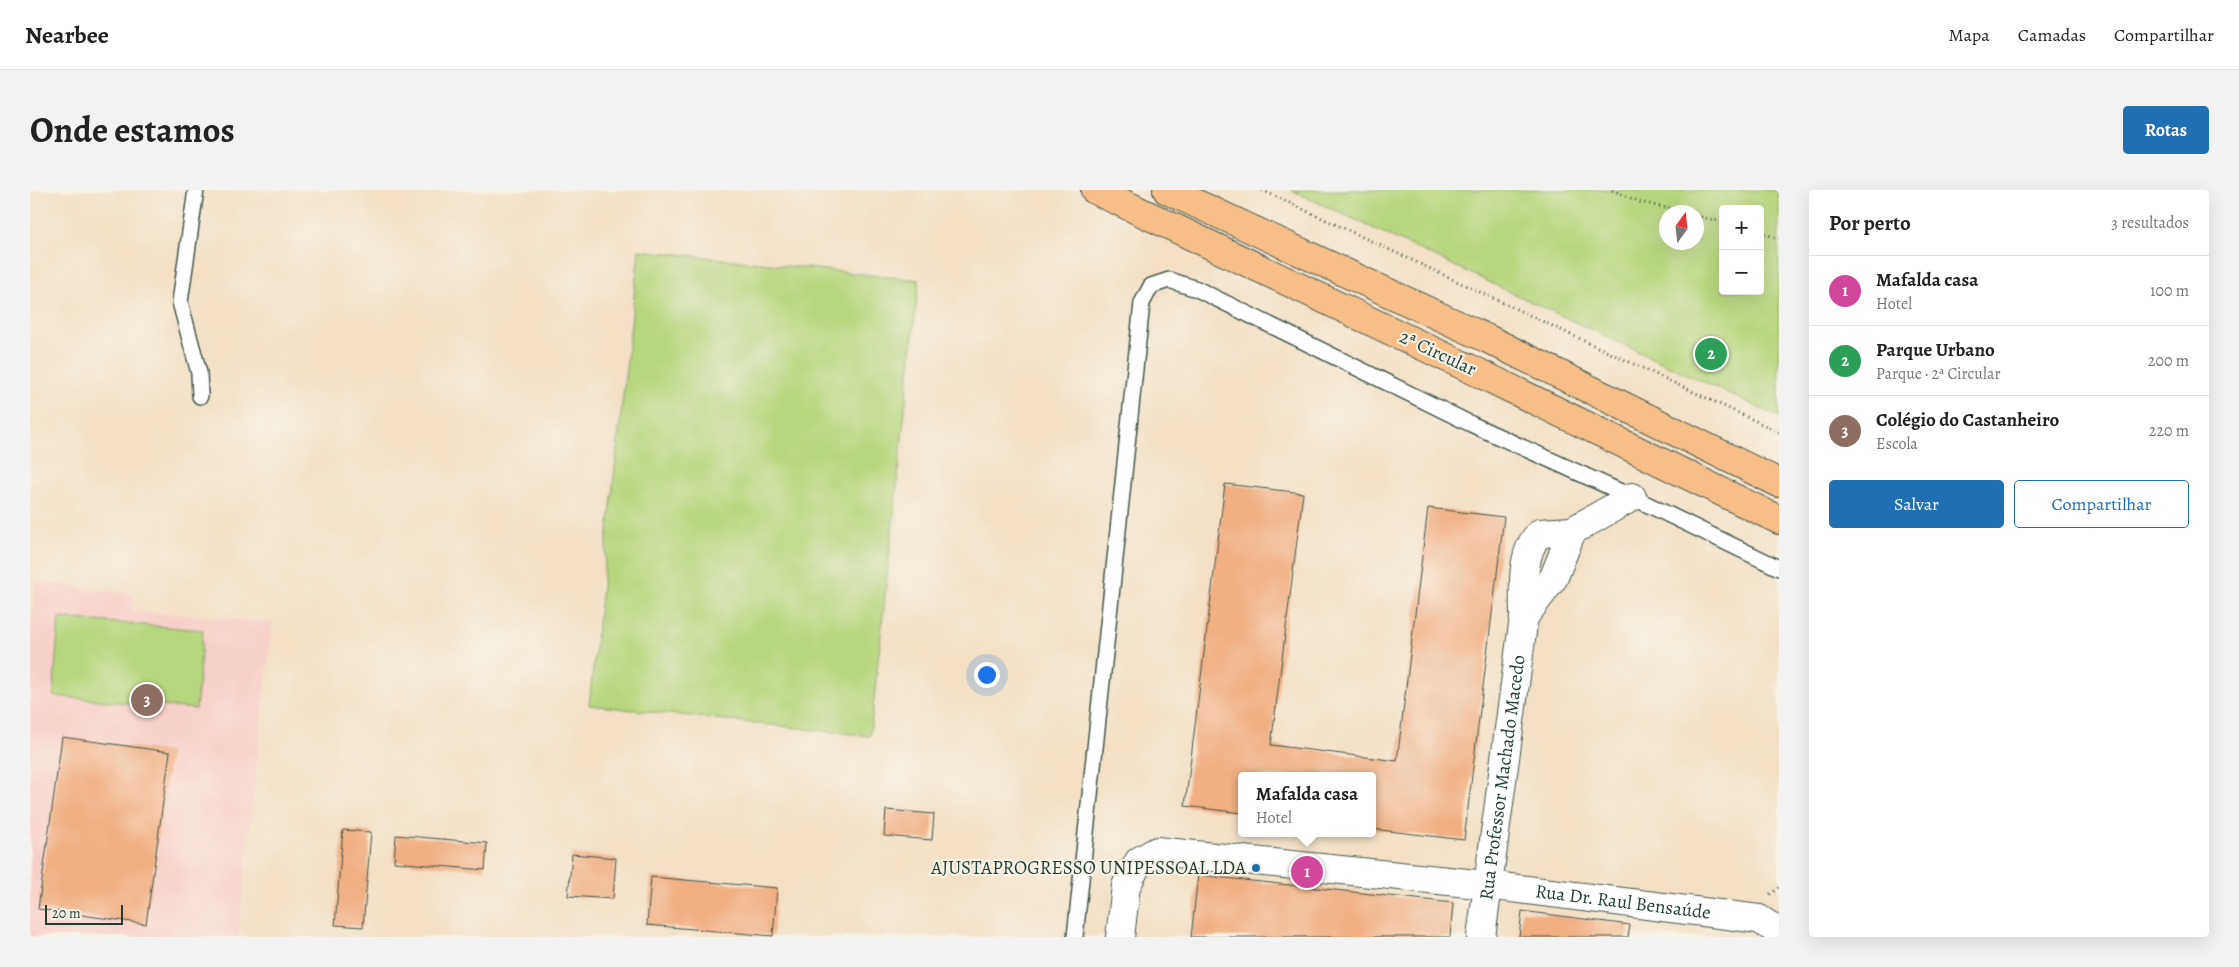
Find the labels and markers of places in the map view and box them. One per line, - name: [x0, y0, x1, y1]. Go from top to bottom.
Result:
- pin: 2: [1695, 335, 1727, 373]
- pin: 3: [131, 681, 163, 719]
- pin: 1: [1291, 853, 1323, 891]
- place label: AJUSTAPROGRESSO UNIPESSOAL LDA: [930, 855, 1247, 881]
- marker: AJUSTAPROGRESSO UNIPESSOAL LDA: [1250, 862, 1262, 874]

